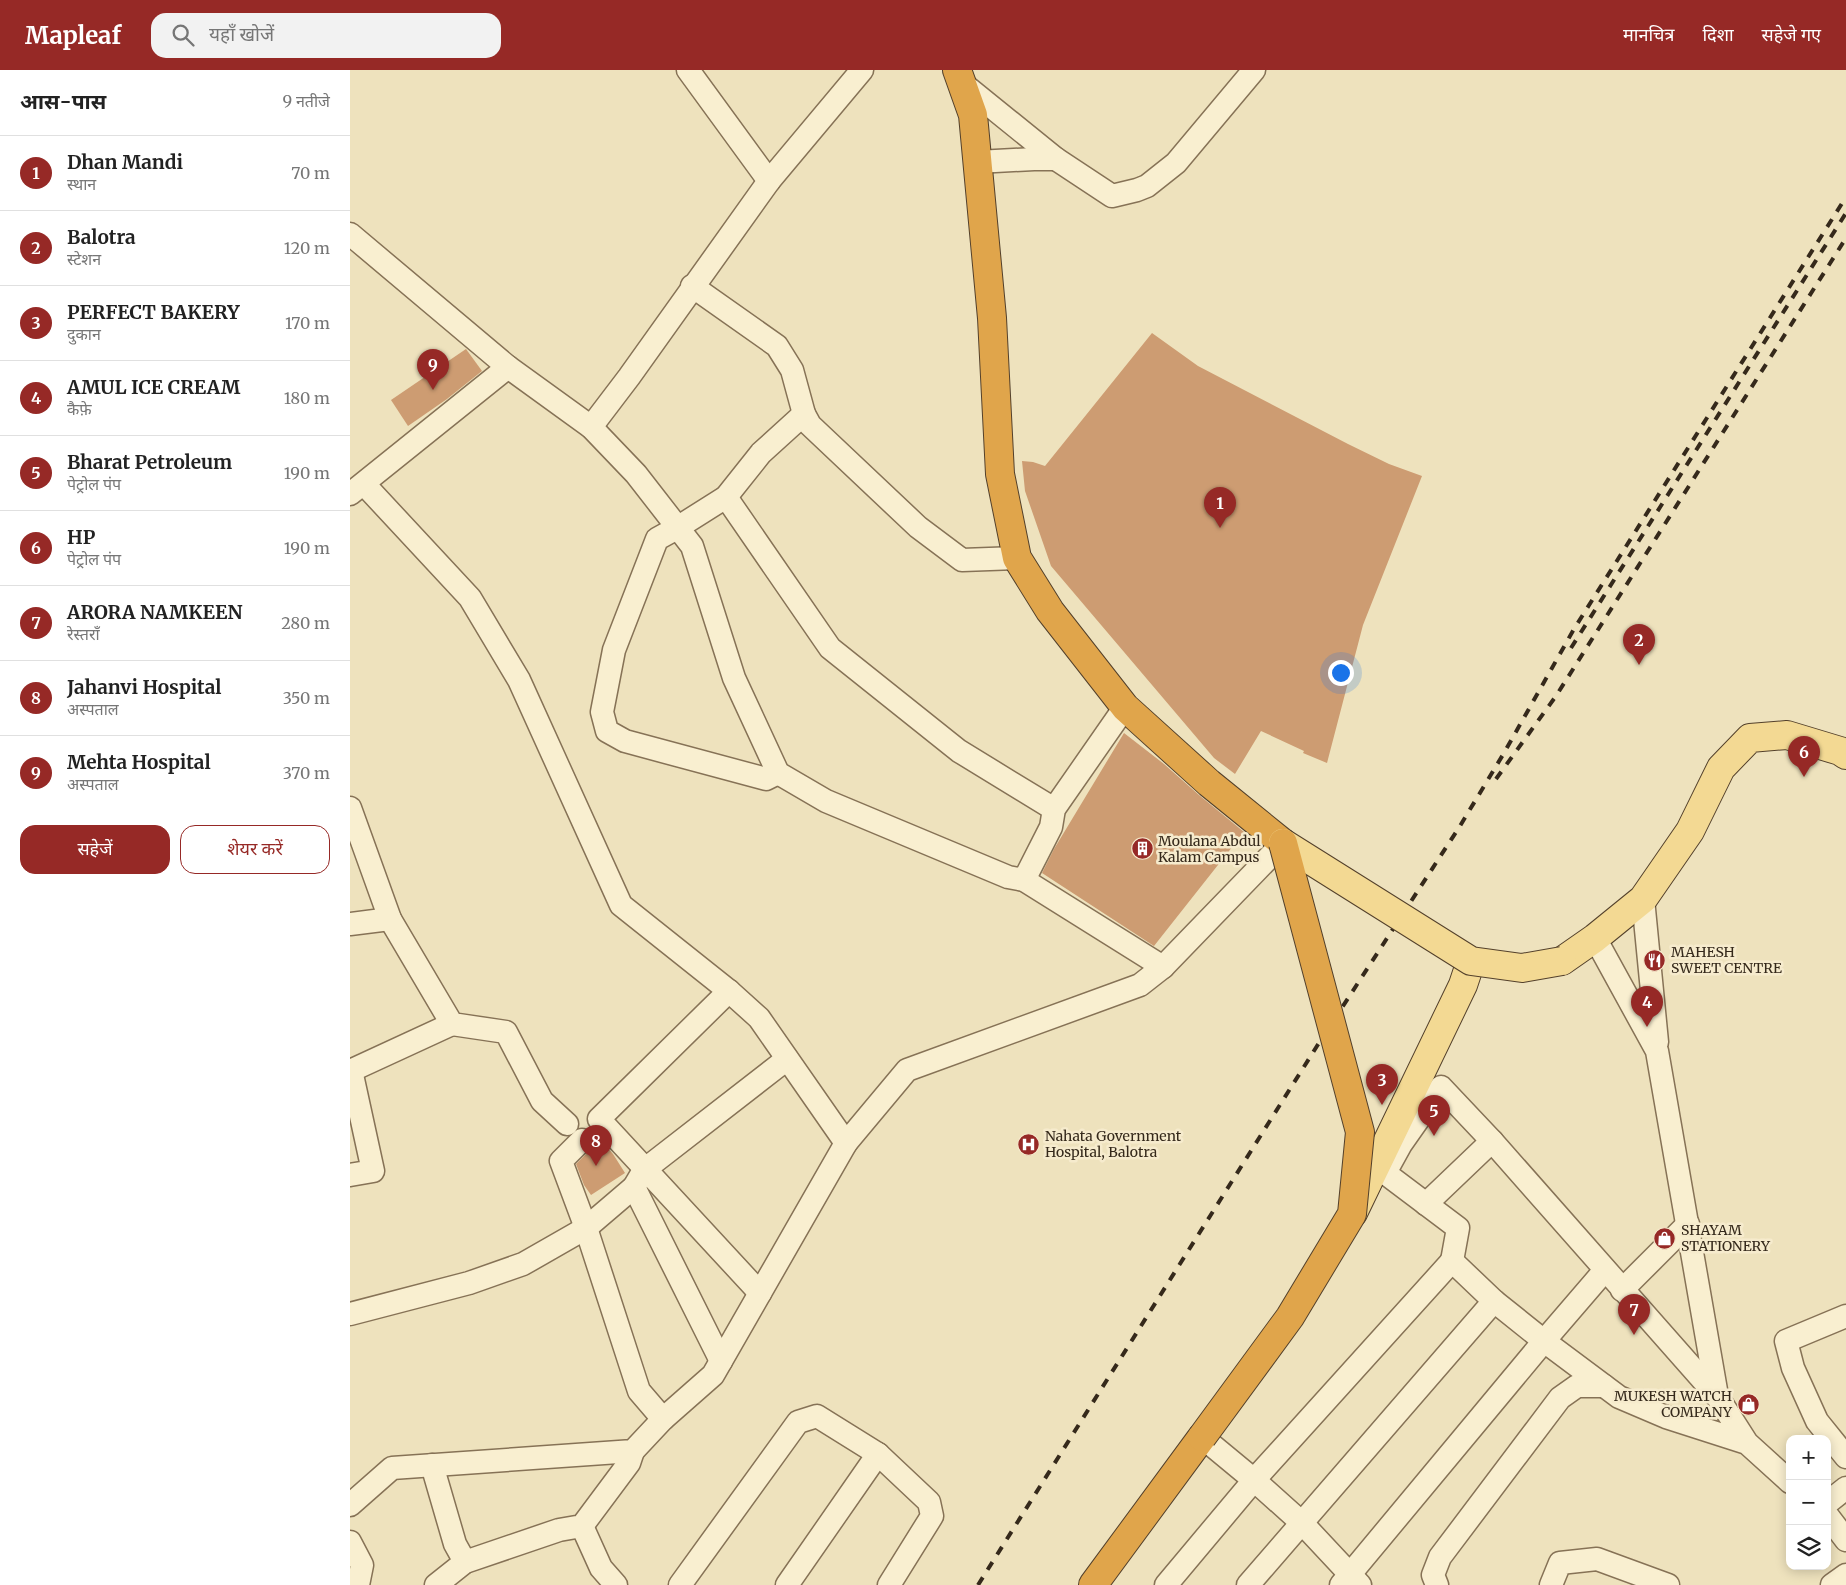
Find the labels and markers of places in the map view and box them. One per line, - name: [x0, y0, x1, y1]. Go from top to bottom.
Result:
- pin: 9: [417, 349, 449, 390]
- pin: 1: [1204, 487, 1236, 528]
- pin: 2: [1623, 624, 1655, 665]
- pin: 6: [1788, 736, 1820, 777]
- place label: Moulana Abdul Kalam Campus: [1158, 832, 1261, 866]
- building icon: Moulana Abdul Kalam Campus: [1130, 837, 1154, 861]
- place label: MAHESH SWEET CENTRE: [1671, 943, 1782, 977]
- restaurant icon: MAHESH SWEET CENTRE: [1643, 948, 1667, 972]
- pin: 4: [1631, 986, 1663, 1027]
- pin: 3: [1366, 1064, 1398, 1105]
- pin: 5: [1418, 1095, 1450, 1136]
- pin: 8: [580, 1125, 612, 1166]
- place label: Nahata Government Hospital, Balotra: [1045, 1127, 1182, 1161]
- hospital icon: Nahata Government Hospital, Balotra: [1017, 1132, 1041, 1156]
- place label: SHAYAM STATIONERY: [1681, 1221, 1771, 1255]
- shop icon: SHAYAM STATIONERY: [1653, 1226, 1677, 1250]
- pin: 7: [1618, 1294, 1650, 1335]
- place label: MUKESH WATCH COMPANY: [1614, 1387, 1733, 1421]
- shop icon: MUKESH WATCH COMPANY: [1736, 1392, 1760, 1416]

